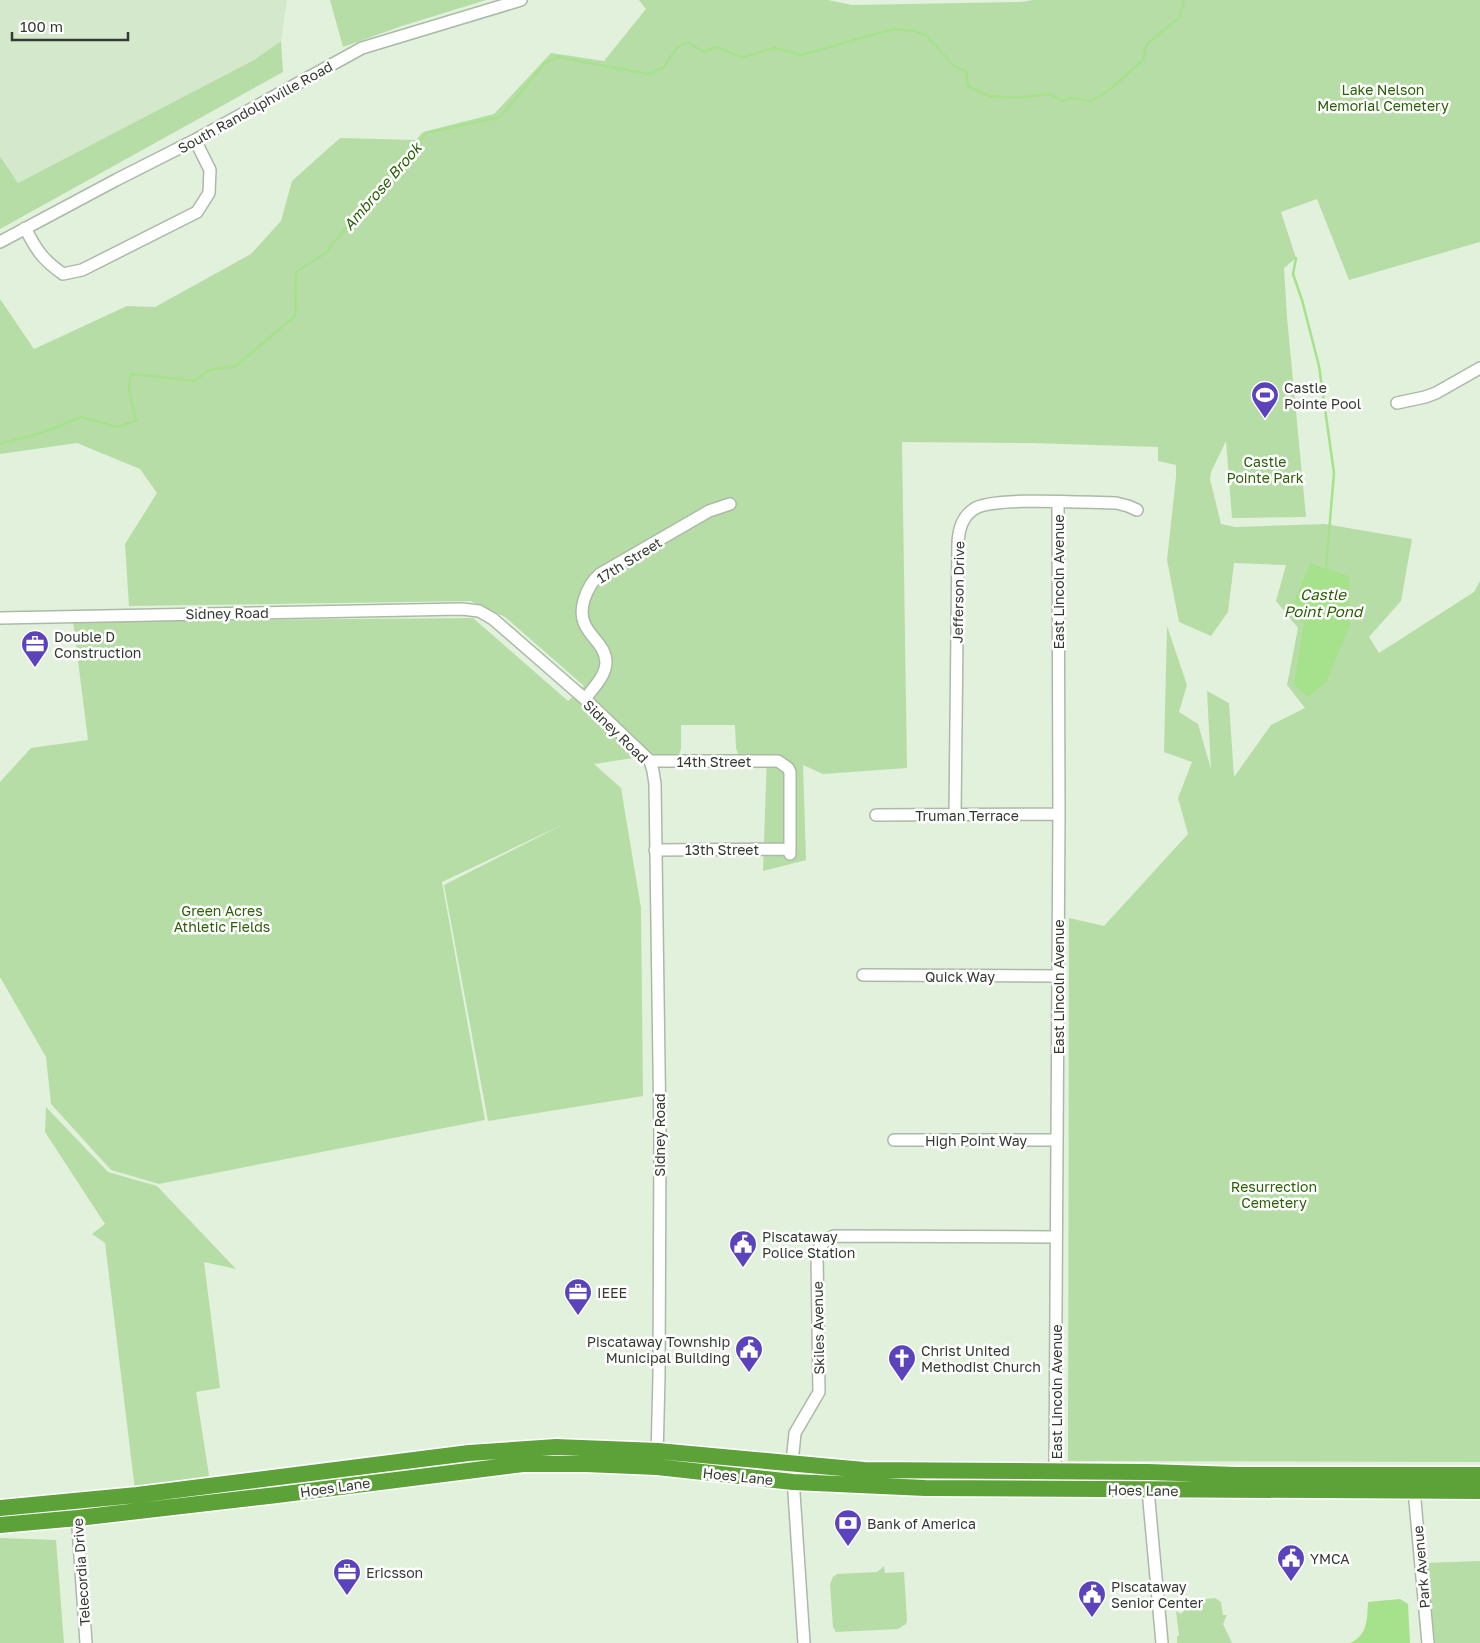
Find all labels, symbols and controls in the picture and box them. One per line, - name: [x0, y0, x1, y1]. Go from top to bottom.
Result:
- scale bar: [12, 10, 129, 42]
- text: 100 m: [20, 17, 63, 35]
- street label: South Randolphville Road: [175, 57, 335, 157]
- park label: Lake Nelson Memorial Cemetery: [1317, 81, 1449, 114]
- water label: Ambrose Brook: [339, 137, 426, 233]
- place label: Castle Pointe Pool: [1284, 379, 1361, 412]
- sports icon: Castle Pointe Pool: [1250, 380, 1280, 419]
- park label: Castle Pointe Park: [1226, 453, 1304, 486]
- street label: East Lincoln Avenue: [1050, 514, 1067, 650]
- street label: 17th Street: [593, 533, 665, 587]
- street label: Jefferson Drive: [949, 541, 967, 643]
- water label: Castle Point Pond: [1284, 585, 1364, 620]
- street label: Sidney Road: [185, 604, 269, 622]
- place label: Double D Construction: [54, 628, 141, 661]
- office icon: Double D Construction: [20, 629, 50, 668]
- street label: Sidney Road: [580, 696, 652, 766]
- street label: 14th Street: [677, 753, 751, 770]
- street label: Truman Terrace: [915, 807, 1019, 824]
- street label: 13th Street: [685, 841, 759, 858]
- park label: Green Acres Athletic Fields: [174, 902, 270, 935]
- street label: East Lincoln Avenue: [1050, 919, 1067, 1055]
- street label: Quick Way: [925, 968, 995, 985]
- street label: Sidney Road: [651, 1093, 668, 1177]
- street label: High Point Way: [925, 1132, 1027, 1149]
- park label: Resurrection Cemetery: [1231, 1178, 1317, 1211]
- place label: Piscataway Police Station: [762, 1228, 855, 1261]
- public building icon: Piscataway Police Station: [728, 1229, 758, 1268]
- office icon: IEEE: [563, 1277, 593, 1316]
- street label: Skiles Avenue: [809, 1281, 827, 1375]
- place label: IEEE: [597, 1284, 627, 1301]
- street label: East Lincoln Avenue: [1048, 1324, 1065, 1460]
- place label: Piscataway Township Municipal Building: [587, 1333, 730, 1366]
- public building icon: Piscataway Township Municipal Building: [734, 1334, 764, 1373]
- place label: Christ United Methodist Church: [921, 1342, 1041, 1375]
- church icon: Christ United Methodist Church: [887, 1343, 917, 1382]
- street label: Hoes Lane: [702, 1464, 774, 1488]
- street label: Hoes Lane: [299, 1474, 371, 1500]
- street label: Hoes Lane: [1107, 1481, 1179, 1499]
- bank icon: Bank of America: [833, 1508, 863, 1547]
- place label: Bank of America: [867, 1515, 976, 1532]
- street label: Telecordia Drive: [69, 1518, 93, 1626]
- street label: Park Avenue: [1409, 1525, 1433, 1609]
- public building icon: YMCA: [1276, 1543, 1306, 1582]
- place label: YMCA: [1310, 1550, 1350, 1567]
- office icon: Ericsson: [332, 1557, 362, 1596]
- place label: Ericsson: [366, 1564, 423, 1581]
- place label: Piscataway Senior Center: [1111, 1578, 1204, 1611]
- public building icon: Piscataway Senior Center: [1077, 1579, 1107, 1618]

